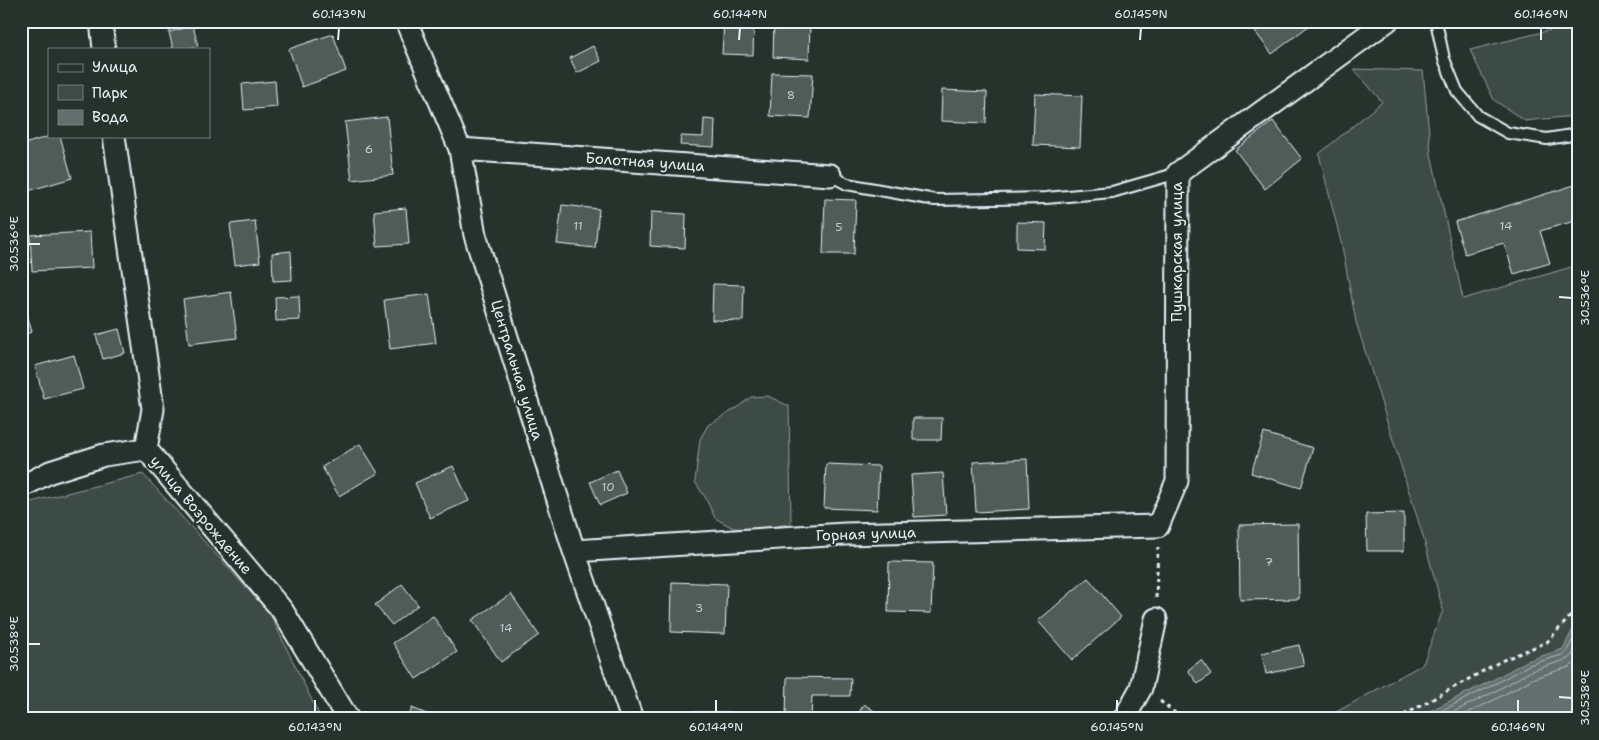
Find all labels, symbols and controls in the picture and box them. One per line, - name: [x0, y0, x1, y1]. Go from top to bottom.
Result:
- text: 60.143°N: [312, 6, 366, 22]
- text: 60.144°N: [713, 6, 767, 22]
- text: 60.145°N: [1114, 6, 1168, 22]
- text: 60.146°N: [1514, 6, 1568, 22]
- legend: [48, 48, 210, 138]
- text: Улица: [92, 57, 138, 77]
- text: Парк: [92, 83, 128, 103]
- house number: 8: [787, 87, 795, 103]
- text: Вода: [92, 107, 129, 127]
- house number: 6: [365, 141, 373, 157]
- street label: Болотная улица: [585, 148, 706, 176]
- street label: Пушкарская улица: [1167, 181, 1187, 322]
- text: 30.536°E: [6, 216, 22, 272]
- house number: 11: [573, 218, 583, 234]
- house number: 14: [1500, 218, 1512, 234]
- house number: 5: [835, 219, 843, 235]
- text: 30.536°E: [1577, 270, 1593, 326]
- street label: Центральная улица: [486, 297, 548, 443]
- street label: улица Возрождение: [145, 451, 257, 579]
- house number: 10: [601, 479, 615, 495]
- street label: Горная улица: [816, 522, 917, 546]
- house number: 7: [1265, 554, 1273, 570]
- house number: 3: [695, 600, 703, 616]
- text: 30.538°E: [6, 616, 22, 672]
- house number: 14: [500, 620, 512, 636]
- text: 30.538°E: [1577, 670, 1593, 726]
- text: 60.143°N: [288, 719, 342, 735]
- text: 60.144°N: [689, 719, 743, 735]
- text: 60.145°N: [1090, 719, 1144, 735]
- text: 60.146°N: [1491, 719, 1545, 735]

